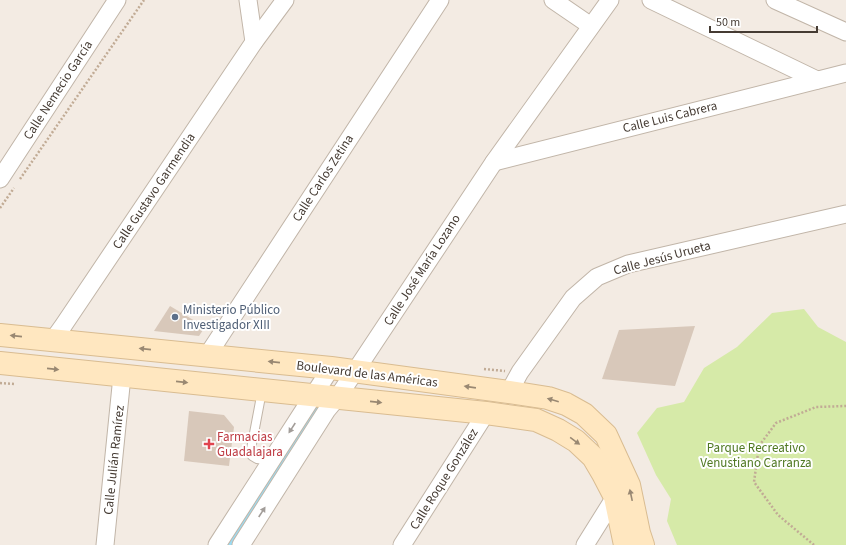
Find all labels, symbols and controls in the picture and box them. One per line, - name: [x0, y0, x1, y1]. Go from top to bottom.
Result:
- scale bar: [710, 8, 817, 34]
- text: 50 m: [716, 14, 740, 31]
- street label: Calle Nemecio García: [19, 37, 97, 143]
- street label: Calle Luis Cabrera: [621, 97, 719, 137]
- street label: Calle Gustavo Garmendia: [108, 129, 200, 253]
- street label: Calle Carlos Zetina: [288, 131, 358, 225]
- street label: Calle José María Lozano: [379, 211, 465, 329]
- street label: Calle Jesús Urueta: [611, 236, 713, 280]
- place label: Ministerio Público Investigador XIII: [183, 301, 280, 334]
- marker: Ministerio Público Investigador XIII: [170, 312, 180, 322]
- one-way arrow: [10, 333, 22, 339]
- one-way arrow: [139, 346, 151, 353]
- street label: Boulevard de las Américas: [295, 356, 439, 392]
- one-way arrow: [268, 359, 280, 366]
- one-way arrow: [47, 365, 59, 372]
- one-way arrow: [176, 379, 188, 385]
- one-way arrow: [464, 384, 476, 390]
- one-way arrow: [547, 397, 559, 403]
- one-way arrow: [370, 398, 382, 405]
- street label: Calle Julián Ramírez: [99, 404, 129, 516]
- one-way arrow: [289, 422, 296, 434]
- street label: Calle Roque González: [405, 424, 483, 533]
- place label: Farmacias Guadalajara: [217, 428, 283, 461]
- one-way arrow: [570, 437, 580, 445]
- marker: Farmacias Guadalajara: [204, 439, 214, 449]
- park label: Parque Recreativo Venustiano Carranza: [700, 439, 812, 472]
- one-way arrow: [628, 489, 634, 501]
- one-way arrow: [258, 507, 266, 517]

